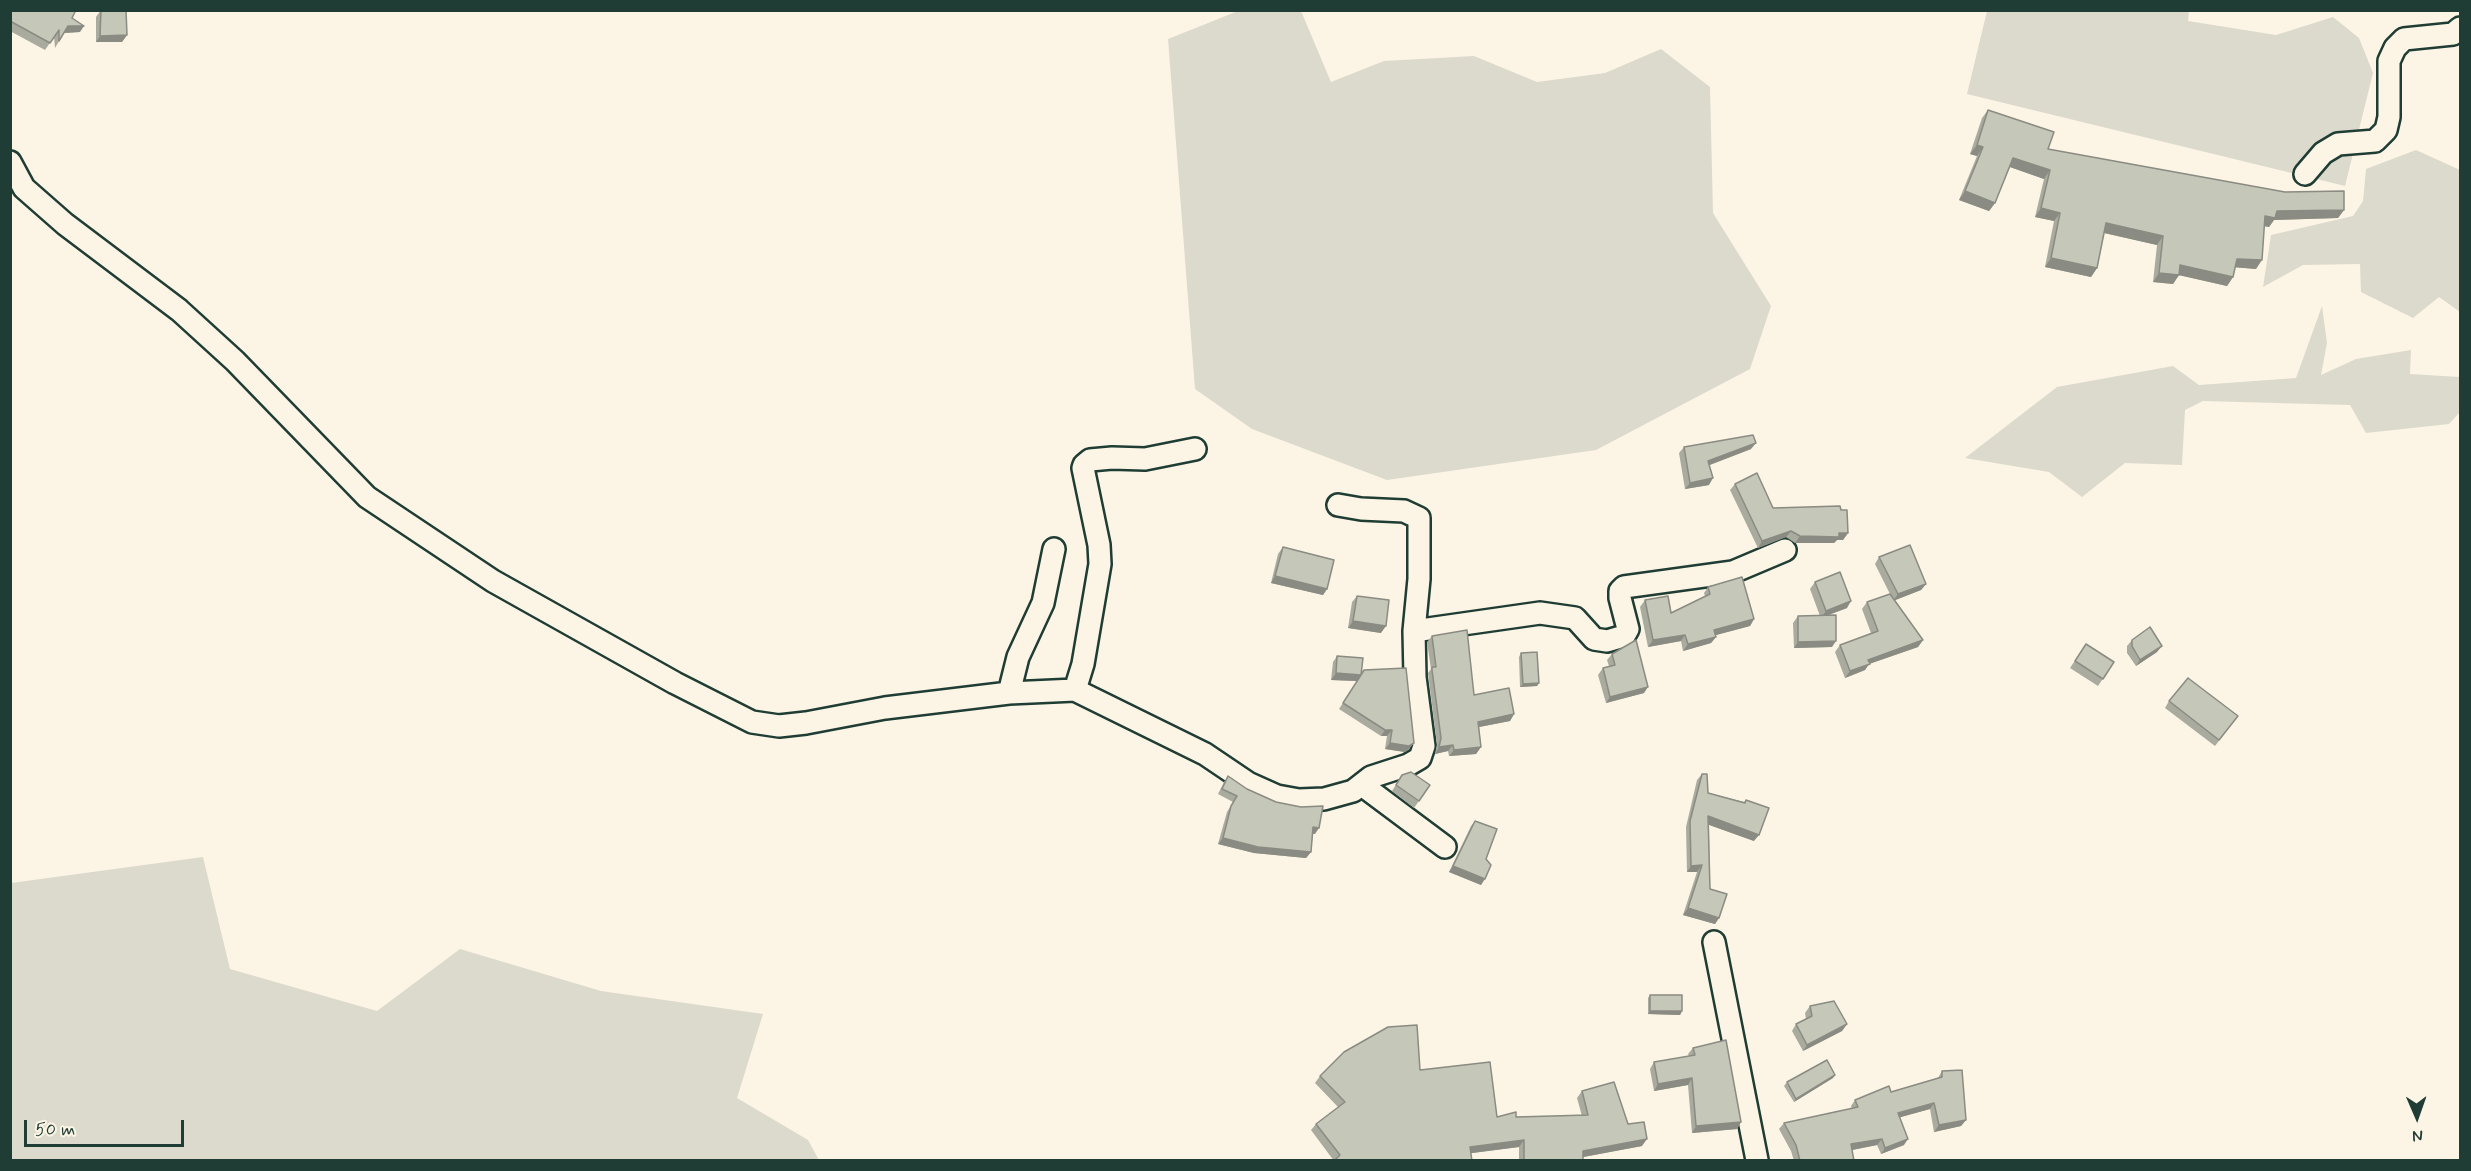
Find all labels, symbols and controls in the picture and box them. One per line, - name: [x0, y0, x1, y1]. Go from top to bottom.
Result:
- north arrow: [2387, 1087, 2447, 1147]
- scale bar: [27, 1108, 188, 1146]
- text: 50 m: [35, 1118, 75, 1142]
- text: N: [2412, 1125, 2423, 1146]

